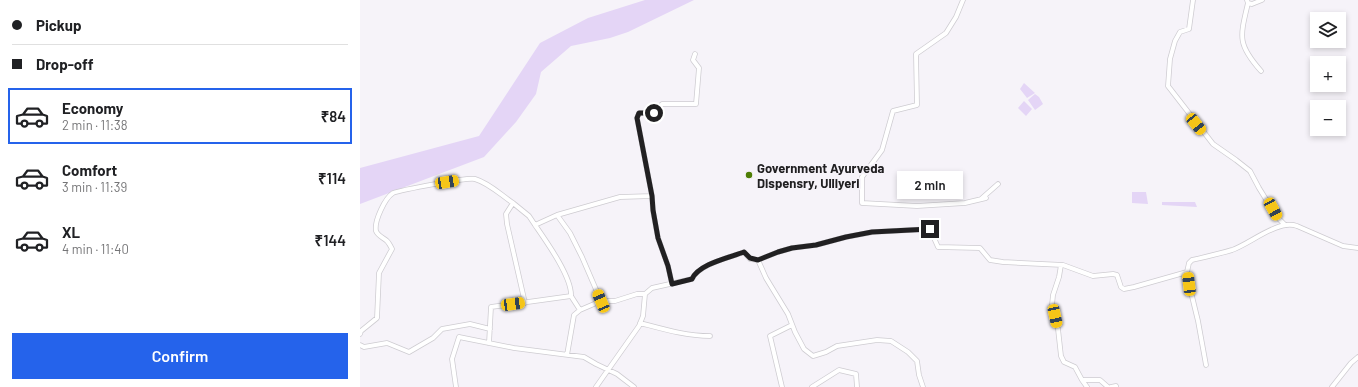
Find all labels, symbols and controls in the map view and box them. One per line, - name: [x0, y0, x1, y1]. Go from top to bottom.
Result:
- map controls: [1310, 12, 1346, 136]
- button: layers: [1310, 12, 1346, 48]
- text: Pickup: [36, 16, 82, 34]
- text: Drop-off: [36, 55, 94, 73]
- button: +: [1310, 56, 1346, 92]
- icon: car: [14, 98, 50, 134]
- text: Economy: [62, 99, 123, 117]
- button: −: [1310, 100, 1346, 136]
- route start: [645, 104, 663, 122]
- text: ₹84: [321, 107, 346, 125]
- car: [1184, 111, 1208, 137]
- text: 2 min · 11:38: [62, 117, 128, 133]
- icon: car: [14, 160, 50, 196]
- place label: Government Ayurveda Dispensry, Ulliyeri: [757, 160, 884, 191]
- text: Comfort: [62, 161, 117, 179]
- text: ₹114: [318, 169, 346, 187]
- marker: Government Ayurveda Dispensry, Ulliyeri: [744, 170, 754, 180]
- callout: 2 min: [897, 171, 963, 199]
- car: [434, 174, 460, 190]
- text: 2 min: [915, 177, 945, 193]
- text: 3 min · 11:39: [62, 179, 127, 195]
- car: [1262, 196, 1284, 222]
- route end: [921, 220, 939, 238]
- icon: car: [14, 222, 50, 258]
- text: XL: [62, 223, 80, 241]
- text: ₹144: [315, 231, 346, 249]
- text: 4 min · 11:40: [62, 241, 129, 257]
- car: [1182, 271, 1196, 297]
- car: [591, 288, 611, 314]
- car: [500, 296, 526, 312]
- car: [1047, 303, 1063, 329]
- button: Confirm: [12, 333, 348, 379]

